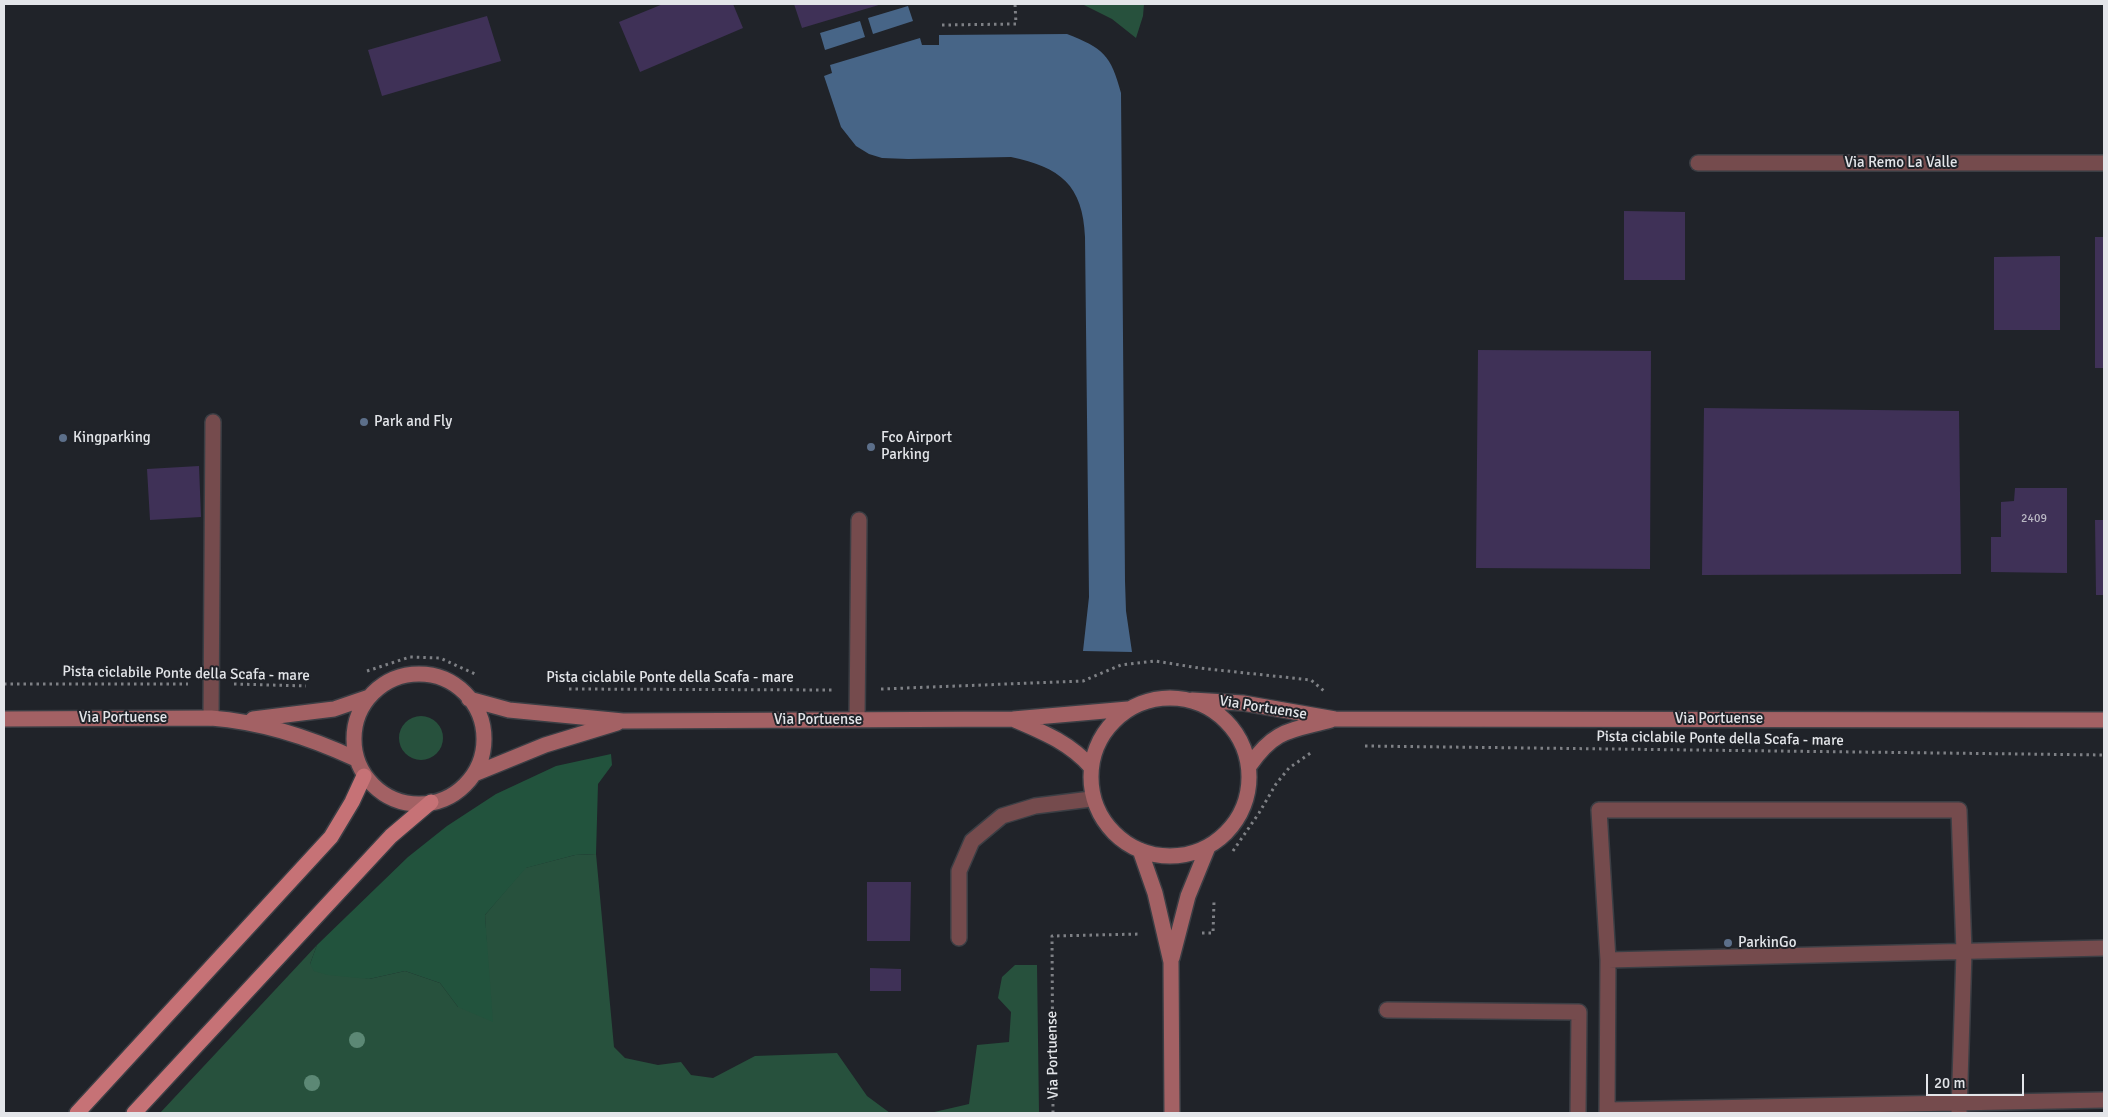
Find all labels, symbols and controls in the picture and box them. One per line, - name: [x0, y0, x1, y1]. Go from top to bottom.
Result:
- street label: Via Remo La Valle: [1844, 154, 1958, 172]
- place label: Park and Fly: [374, 413, 452, 431]
- marker: Park and Fly: [358, 416, 370, 428]
- place label: Kingparking: [73, 429, 151, 447]
- place label: Fco Airport Parking: [881, 429, 952, 464]
- marker: Kingparking: [57, 432, 69, 444]
- marker: Fco Airport Parking: [865, 441, 877, 453]
- house number: 2409: [2021, 512, 2047, 526]
- street label: Pista ciclabile Ponte della Scafa - mare: [62, 663, 310, 685]
- street label: Pista ciclabile Ponte della Scafa - mare: [546, 669, 794, 687]
- street label: Via Portuense: [1218, 692, 1308, 724]
- street label: Via Portuense: [79, 709, 167, 727]
- street label: Via Portuense: [1675, 710, 1763, 728]
- street label: Via Portuense: [774, 711, 862, 729]
- street label: Pista ciclabile Ponte della Scafa - mare: [1596, 728, 1844, 750]
- place label: ParkinGo: [1738, 934, 1796, 952]
- marker: ParkinGo: [1722, 937, 1734, 949]
- street label: Via Portuense: [1043, 1011, 1063, 1099]
- scale bar: [1928, 1064, 2026, 1096]
- text: 20 m: [1934, 1074, 1965, 1092]

